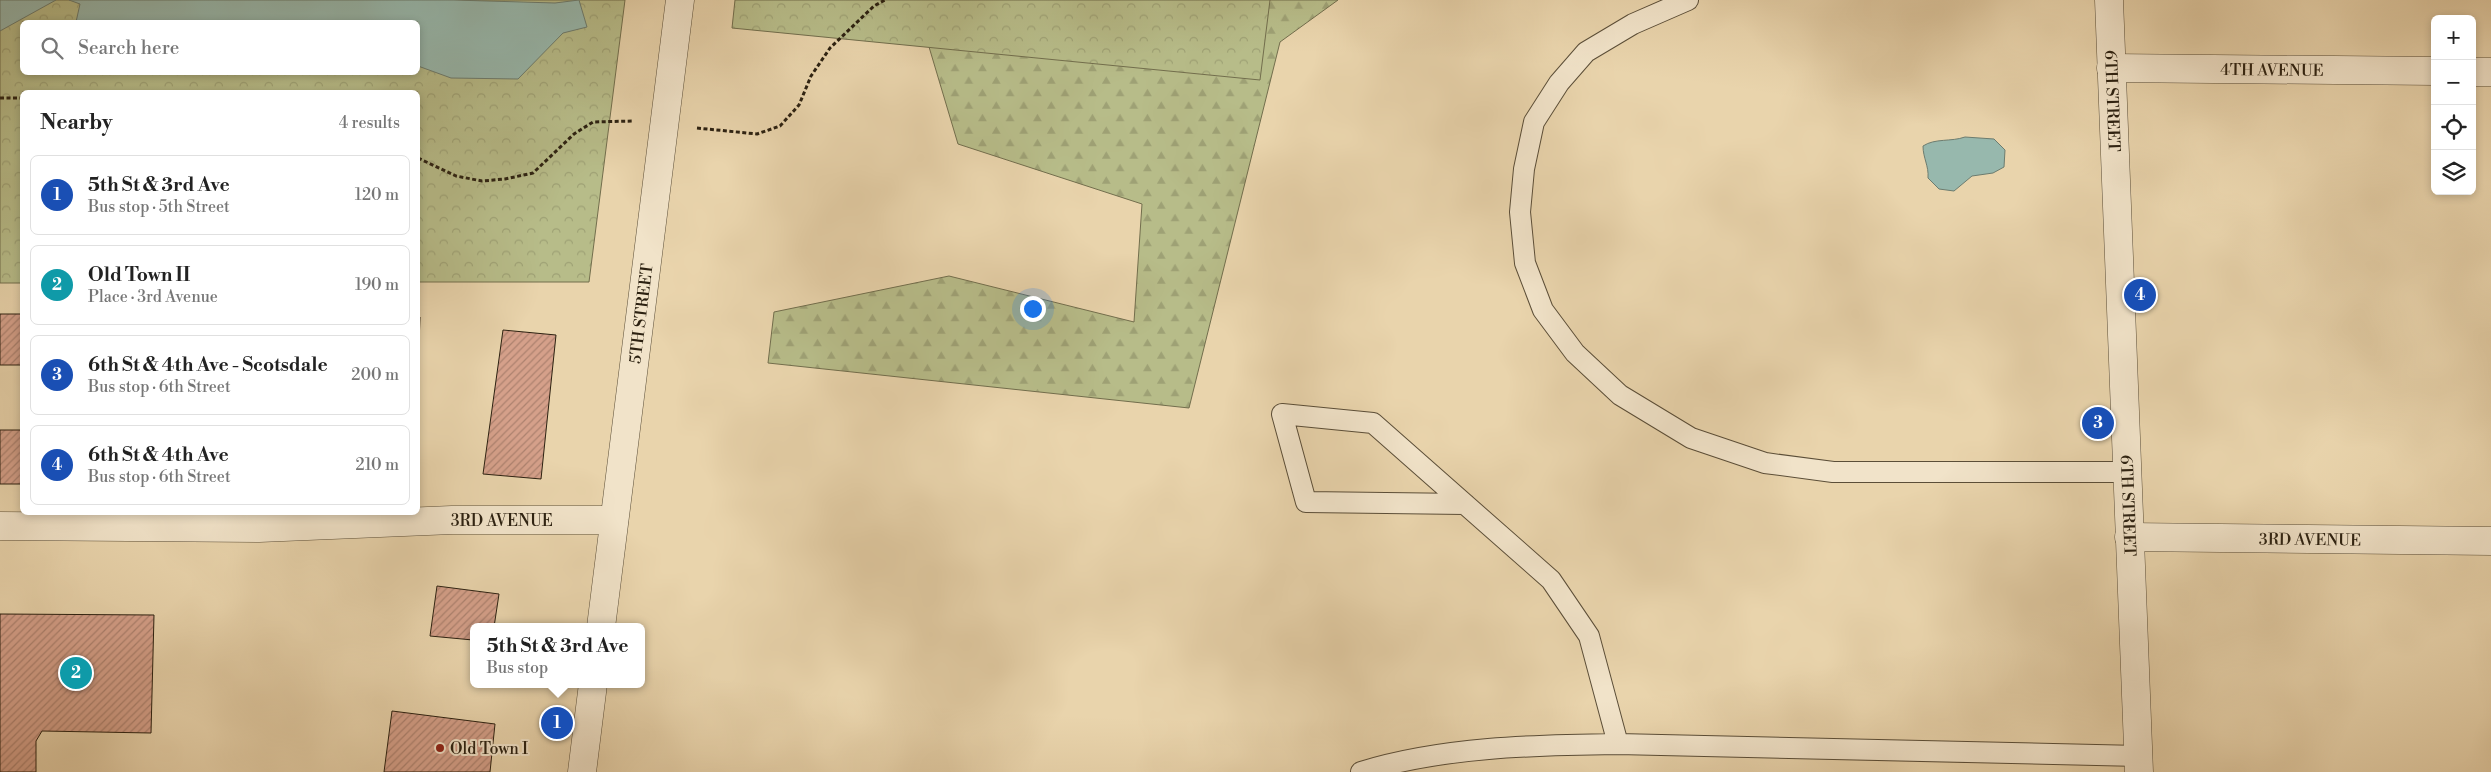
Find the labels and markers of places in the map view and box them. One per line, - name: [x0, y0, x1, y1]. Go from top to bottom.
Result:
- pin: 4: [2124, 276, 2156, 314]
- pin: 3: [2082, 404, 2114, 442]
- pin: 2: [60, 654, 92, 692]
- pin: 1: [541, 704, 573, 742]
- place label: Old Town I: [450, 739, 528, 759]
- marker: Old Town I: [434, 742, 446, 754]

